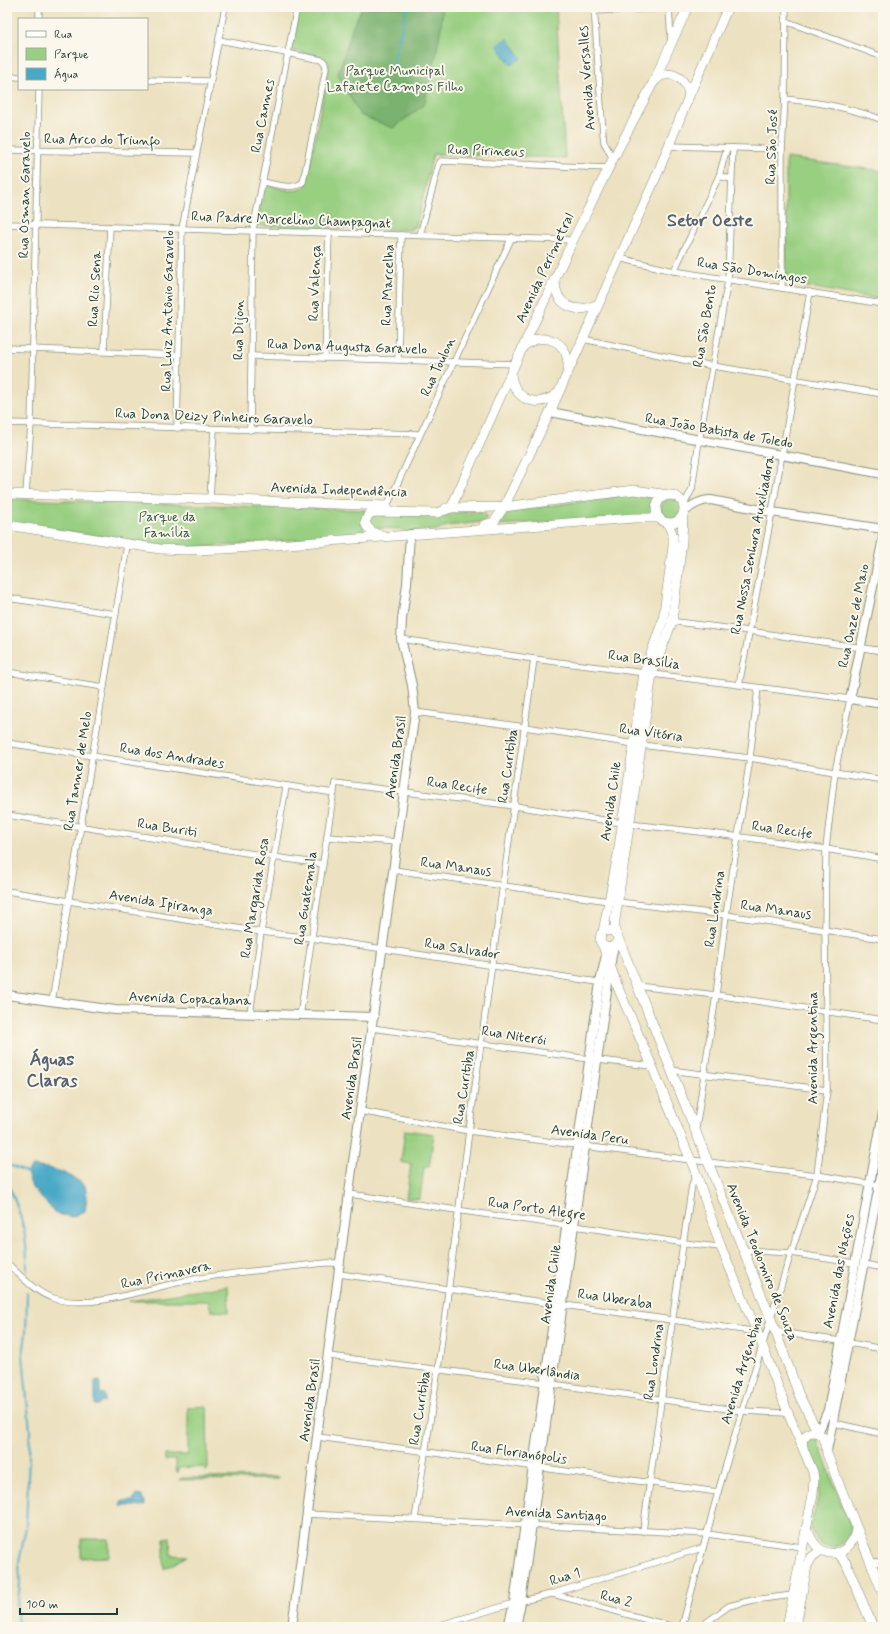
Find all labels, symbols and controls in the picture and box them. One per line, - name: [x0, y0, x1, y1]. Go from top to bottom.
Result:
- legend: [18, 18, 148, 90]
- street label: Avenida Versalles: [574, 24, 600, 131]
- text: Rua: [54, 27, 72, 43]
- text: Parque: [54, 47, 89, 63]
- park label: Parque Municipal Lafaiete Campos Filho: [327, 62, 463, 96]
- text: Água: [54, 67, 78, 83]
- street label: Rua Cannes: [247, 78, 279, 154]
- street label: Rua São José: [762, 109, 782, 185]
- street label: Rua Arco do Triunfo: [44, 130, 160, 152]
- street label: Rua Osman Garavelo: [15, 131, 35, 259]
- street label: Rua Pirineus: [447, 141, 525, 161]
- street label: Rua Padre Marcelino Champagnat: [191, 208, 391, 233]
- district label: Setor Oeste: [667, 209, 753, 233]
- street label: Avenida Perimetral: [512, 210, 578, 326]
- street label: Rua Luiz Antônio Garavelo: [158, 230, 178, 392]
- street label: Rua Valença: [305, 244, 325, 322]
- street label: Rua Marcelha: [378, 244, 398, 326]
- street label: Rua Rio Sena: [84, 250, 106, 328]
- street label: Rua São Domingos: [696, 253, 808, 289]
- street label: Rua São Bento: [689, 283, 721, 369]
- street label: Rua Dijon: [229, 300, 249, 360]
- street label: Rua Toulon: [416, 334, 460, 400]
- street label: Rua Dona Augusta Garavelo: [267, 335, 428, 359]
- street label: Rua Dona Deizy Pinheiro Garavelo: [115, 405, 313, 429]
- street label: Rua João Batista de Toledo: [644, 409, 795, 453]
- street label: Rua Nossa Senhora Auxiliadora: [727, 453, 779, 636]
- street label: Avenida Independência: [270, 479, 408, 501]
- park label: Parque da Família: [138, 508, 196, 542]
- street label: Rua Onze de Maio: [834, 562, 874, 670]
- street label: Rua Brasília: [607, 646, 681, 674]
- street label: Rua Tanner de Melo: [60, 710, 96, 832]
- street label: Avenida Brasil: [381, 714, 411, 800]
- street label: Rua Vitória: [618, 720, 684, 746]
- street label: Rua Curitiba: [494, 727, 522, 805]
- street label: Rua dos Andrades: [118, 739, 226, 773]
- street label: Avenida Chile: [596, 759, 626, 842]
- street label: Rua Recife: [425, 773, 489, 799]
- street label: Rua Buriti: [136, 814, 198, 842]
- street label: Rua Recife: [750, 817, 814, 843]
- street label: Rua Margarida Rosa: [237, 836, 274, 960]
- street label: Rua Guatemala: [290, 850, 322, 946]
- street label: Rua Manaus: [419, 853, 493, 881]
- street label: Rua Londrina: [701, 869, 729, 949]
- street label: Avenida Ipiranga: [108, 886, 214, 920]
- street label: Rua Manaus: [739, 896, 813, 924]
- street label: Rua Salvador: [423, 934, 501, 964]
- street label: Avenida Copacabana: [128, 988, 252, 1010]
- street label: Avenida Argentina: [804, 992, 824, 1104]
- street label: Rua Niterói: [480, 1022, 548, 1050]
- street label: Avenida Brasil: [337, 1035, 367, 1121]
- district label: Águas Claras: [26, 1048, 78, 1093]
- street label: Rua Curitiba: [449, 1048, 479, 1126]
- street label: Avenida Peru: [550, 1121, 630, 1149]
- street label: Avenida Teodomiro de Souza: [722, 1180, 802, 1344]
- street label: Rua Porto Alegre: [487, 1193, 587, 1227]
- street label: Avenida das Nações: [819, 1212, 859, 1330]
- street label: Avenida Chile: [536, 1242, 566, 1325]
- street label: Rua Primavera: [119, 1257, 213, 1293]
- street label: Rua Uberaba: [576, 1285, 654, 1313]
- street label: Avenida Argentina: [717, 1313, 769, 1427]
- street label: Rua Londrina: [640, 1322, 668, 1402]
- street label: Rua Uberlândia: [493, 1355, 582, 1385]
- street label: Avenida Brasil: [295, 1357, 325, 1443]
- street label: Rua Curitiba: [405, 1369, 435, 1447]
- street label: Rua Florianópolis: [470, 1437, 568, 1469]
- street label: Avenida Santiago: [505, 1502, 607, 1526]
- street label: Rua 1: [547, 1564, 583, 1590]
- street label: Rua 2: [598, 1586, 634, 1612]
- scale bar: [20, 1590, 117, 1616]
- text: 100 m: [26, 1597, 58, 1613]

